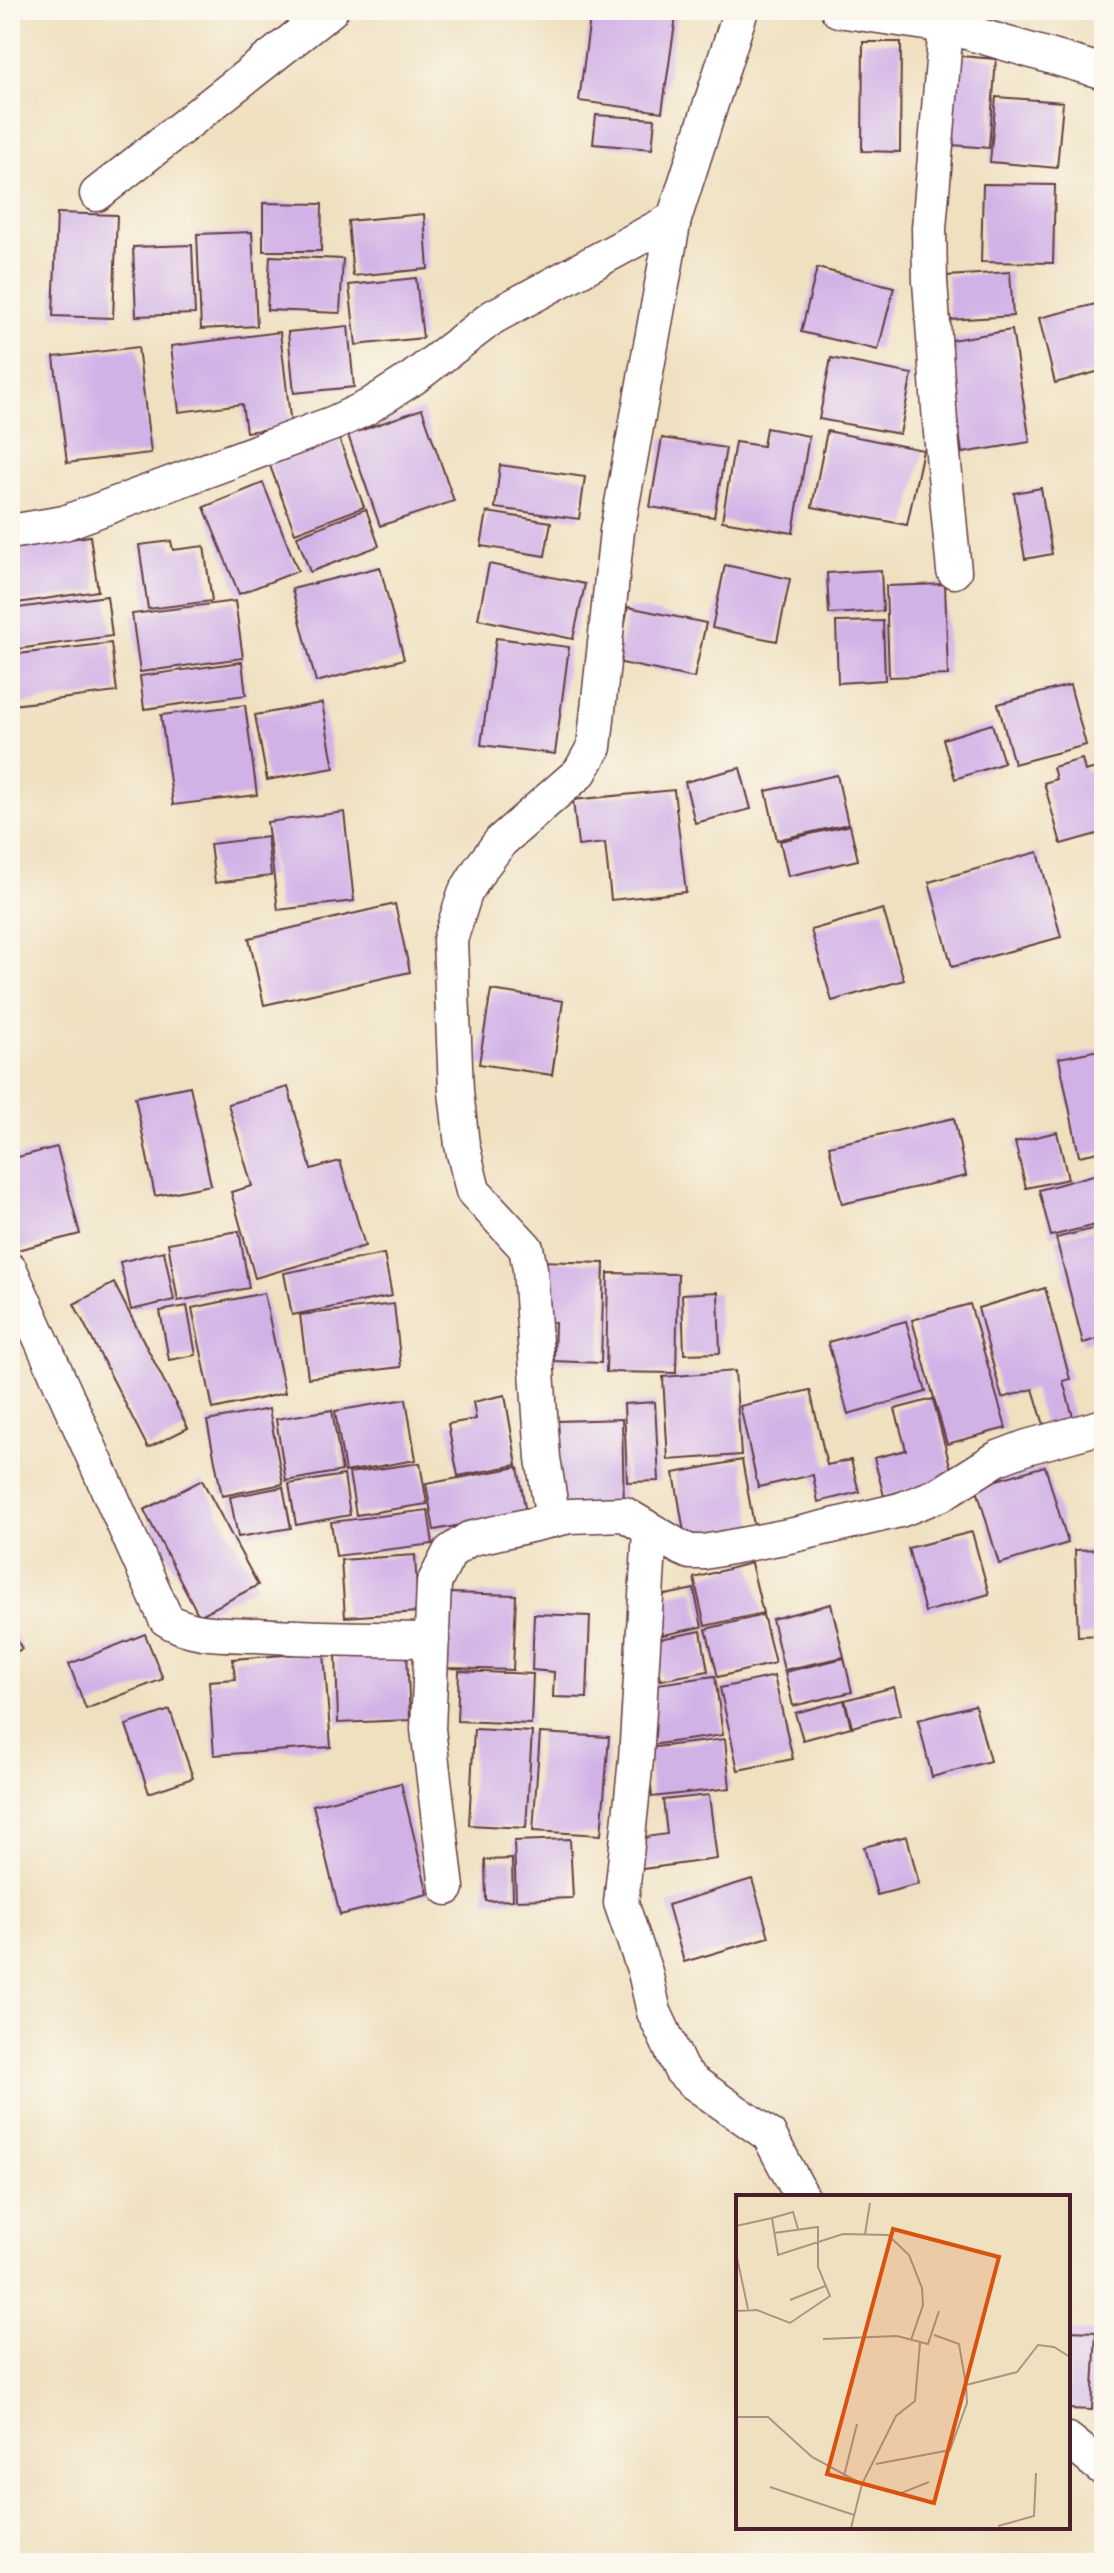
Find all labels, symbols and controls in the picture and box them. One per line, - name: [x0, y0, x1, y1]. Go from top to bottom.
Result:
- inset map: [736, 2195, 1070, 2529]

